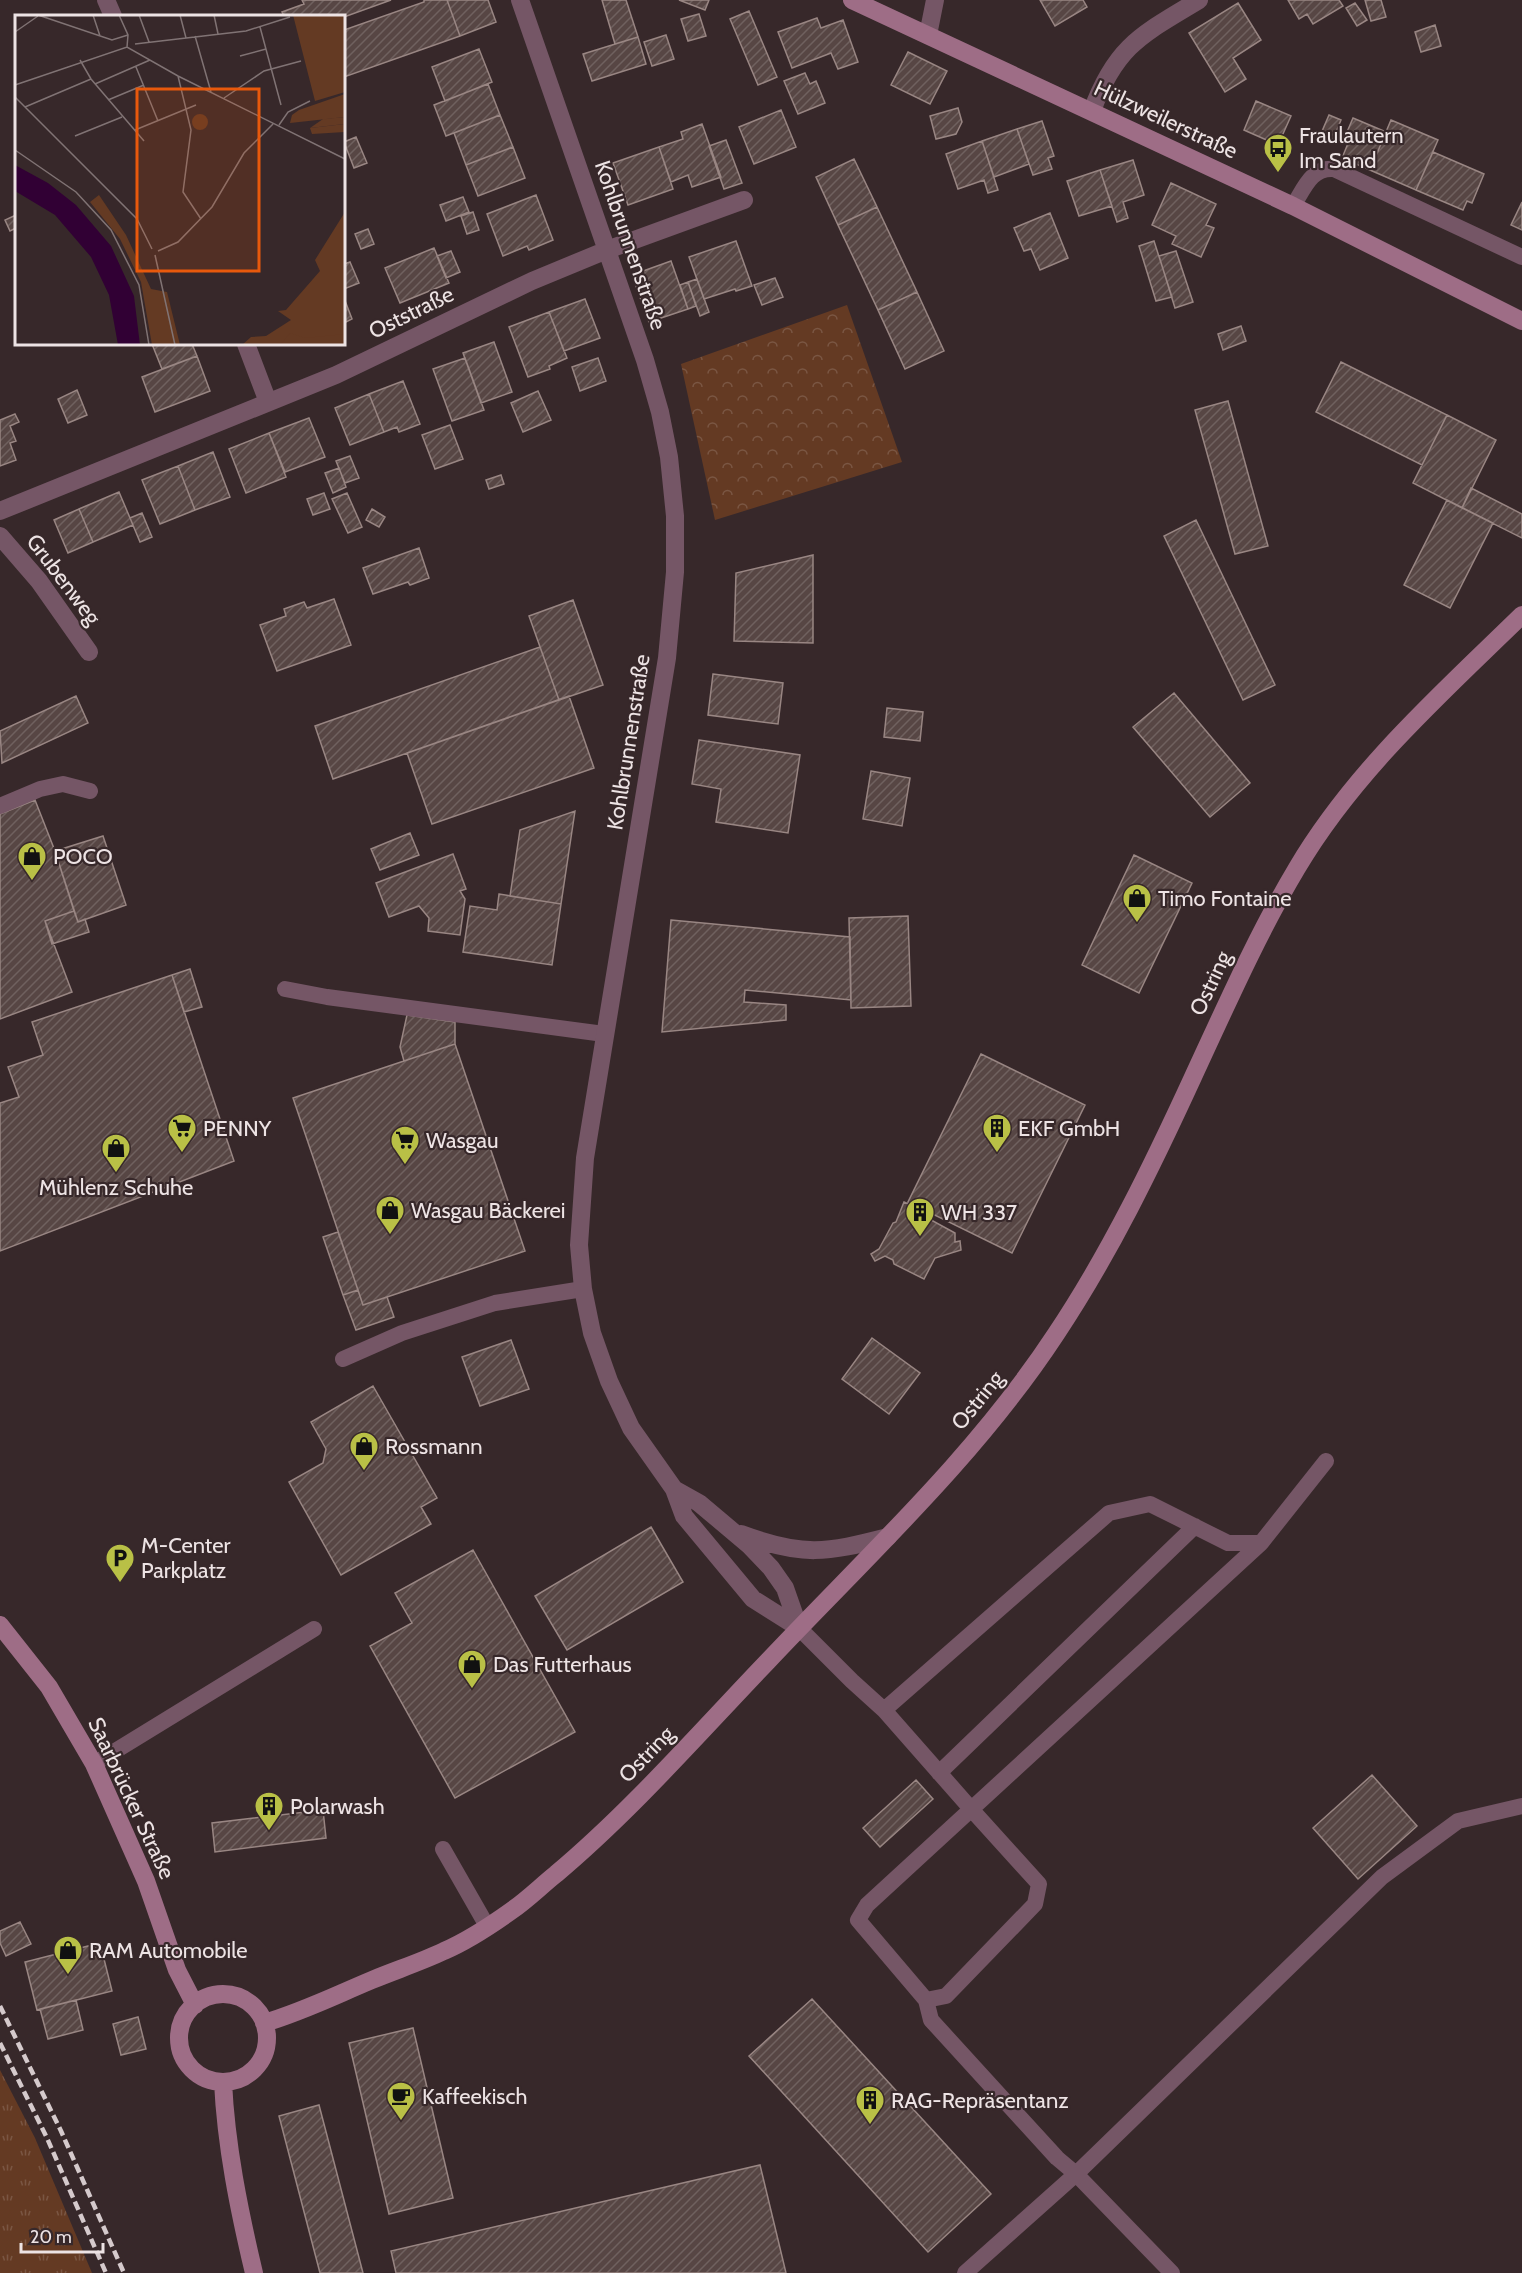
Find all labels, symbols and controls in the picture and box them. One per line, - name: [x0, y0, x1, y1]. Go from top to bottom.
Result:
- inset map: [15, 15, 345, 345]
- street label: Hülzweilerstraße: [1090, 74, 1242, 164]
- place label: Fraulautern Im Sand: [1299, 122, 1404, 174]
- bus stop icon: Fraulautern Im Sand: [1262, 132, 1294, 174]
- street label: Kohlbrunnenstraße: [589, 157, 672, 333]
- street label: Oststraße: [364, 280, 458, 345]
- street label: Grubenweg: [21, 529, 107, 631]
- street label: Kohlbrunnenstraße: [601, 652, 656, 832]
- shop icon: POCO: [16, 840, 48, 882]
- place label: POCO: [53, 843, 113, 870]
- shop icon: Timo Fontaine: [1121, 882, 1153, 924]
- place label: Timo Fontaine: [1158, 885, 1292, 912]
- street label: Ostring: [1184, 946, 1238, 1020]
- supermarket icon: PENNY: [166, 1112, 198, 1154]
- building icon: EKF GmbH: [981, 1112, 1013, 1154]
- place label: PENNY: [203, 1115, 272, 1142]
- place label: EKF GmbH: [1018, 1115, 1120, 1142]
- supermarket icon: Wasgau: [389, 1124, 421, 1166]
- place label: Wasgau: [426, 1127, 499, 1154]
- shop icon: Mühlenz Schuhe: [100, 1132, 132, 1174]
- place label: Mühlenz Schuhe: [39, 1174, 193, 1201]
- shop icon: Wasgau Bäckerei: [374, 1194, 406, 1236]
- building icon: WH 337: [904, 1196, 936, 1238]
- place label: Wasgau Bäckerei: [411, 1197, 566, 1224]
- place label: WH 337: [941, 1199, 1017, 1226]
- street label: Ostring: [945, 1365, 1010, 1435]
- shop icon: Rossmann: [348, 1430, 380, 1472]
- place label: Rossmann: [385, 1433, 483, 1460]
- place label: M-Center Parkplatz: [141, 1532, 230, 1584]
- parking icon: M-Center Parkplatz: [104, 1542, 136, 1584]
- shop icon: Das Futterhaus: [456, 1648, 488, 1690]
- place label: Das Futterhaus: [493, 1651, 632, 1678]
- street label: Saarbrücker Straße: [82, 1713, 181, 1883]
- street label: Ostring: [613, 1720, 680, 1788]
- building icon: Polarwash: [253, 1790, 285, 1832]
- place label: Polarwash: [290, 1793, 385, 1820]
- shop icon: RAM Automobile: [52, 1934, 84, 1976]
- place label: RAM Automobile: [89, 1937, 248, 1964]
- cafe icon: Kaffeekisch: [385, 2080, 417, 2122]
- place label: Kaffeekisch: [422, 2083, 527, 2110]
- building icon: RAG-Repräsentanz: [854, 2084, 886, 2126]
- place label: RAG-Repräsentanz: [891, 2087, 1069, 2114]
- scale bar: [21, 2216, 104, 2254]
- text: 20 m: [30, 2226, 72, 2248]

